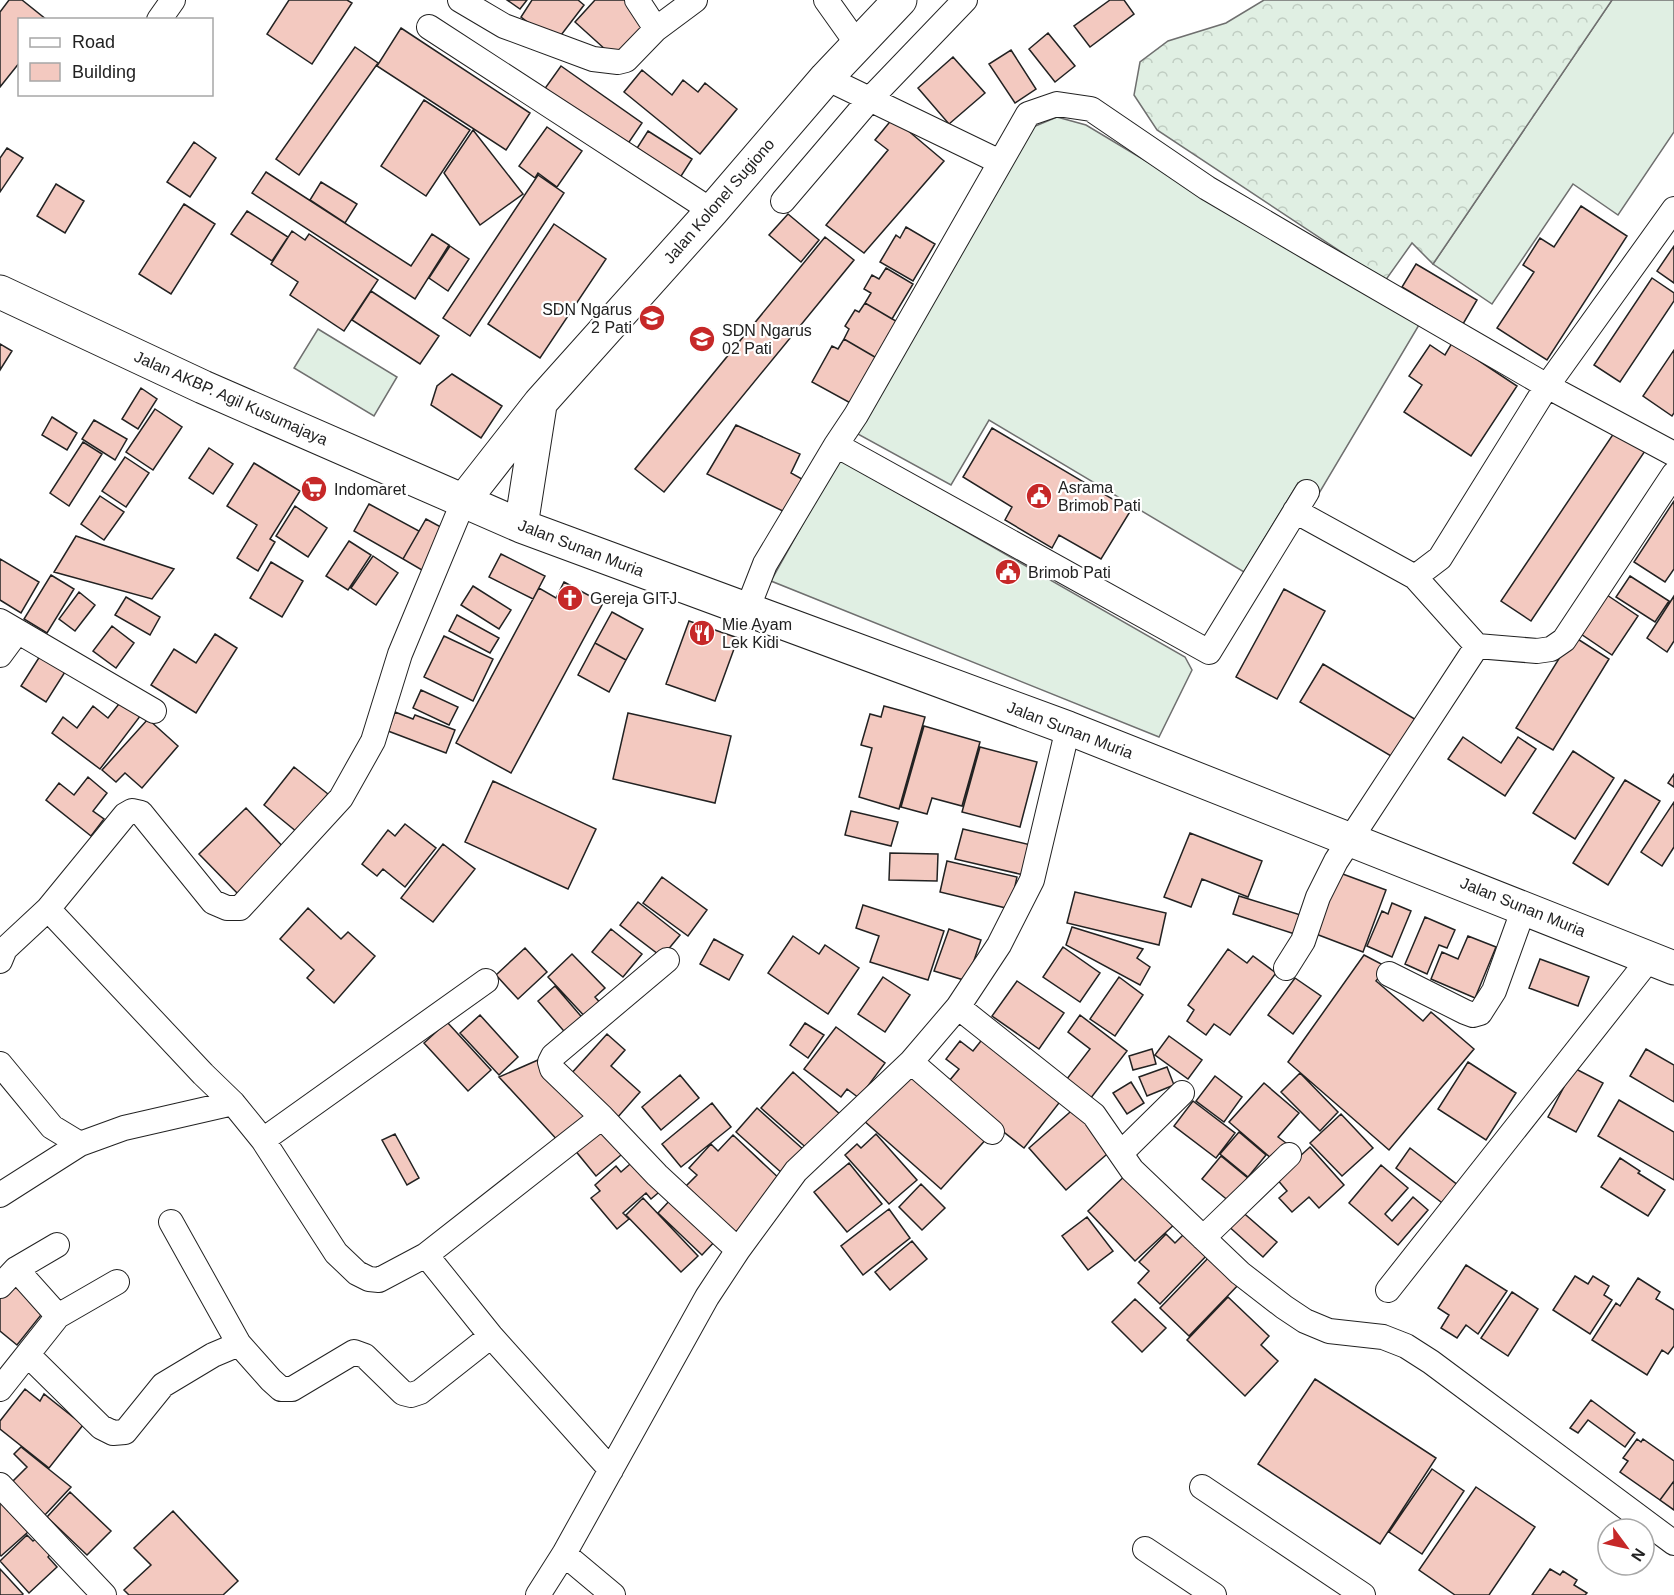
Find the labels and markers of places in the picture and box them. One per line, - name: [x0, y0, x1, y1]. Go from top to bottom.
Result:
- place label: SDN Ngarus 2 Pati: [542, 301, 632, 336]
- school or university icon: SDN Ngarus 2 Pati: [637, 303, 667, 333]
- place label: SDN Ngarus 02 Pati: [722, 322, 812, 357]
- school or university icon: SDN Ngarus 02 Pati: [687, 324, 717, 354]
- supermarket icon: Indomaret: [299, 474, 329, 504]
- place label: Asrama Brimob Pati: [1058, 479, 1141, 514]
- place label: Indomaret: [334, 481, 407, 498]
- public building icon: Asrama Brimob Pati: [1024, 481, 1054, 511]
- public building icon: Brimob Pati: [993, 557, 1023, 587]
- place label: Brimob Pati: [1028, 564, 1111, 581]
- church icon: Gereja GITJ: [555, 583, 585, 613]
- place label: Gereja GITJ: [590, 590, 677, 607]
- place label: Mie Ayam Lek Kidi: [722, 616, 792, 651]
- restaurant icon: Mie Ayam Lek Kidi: [687, 618, 717, 648]

